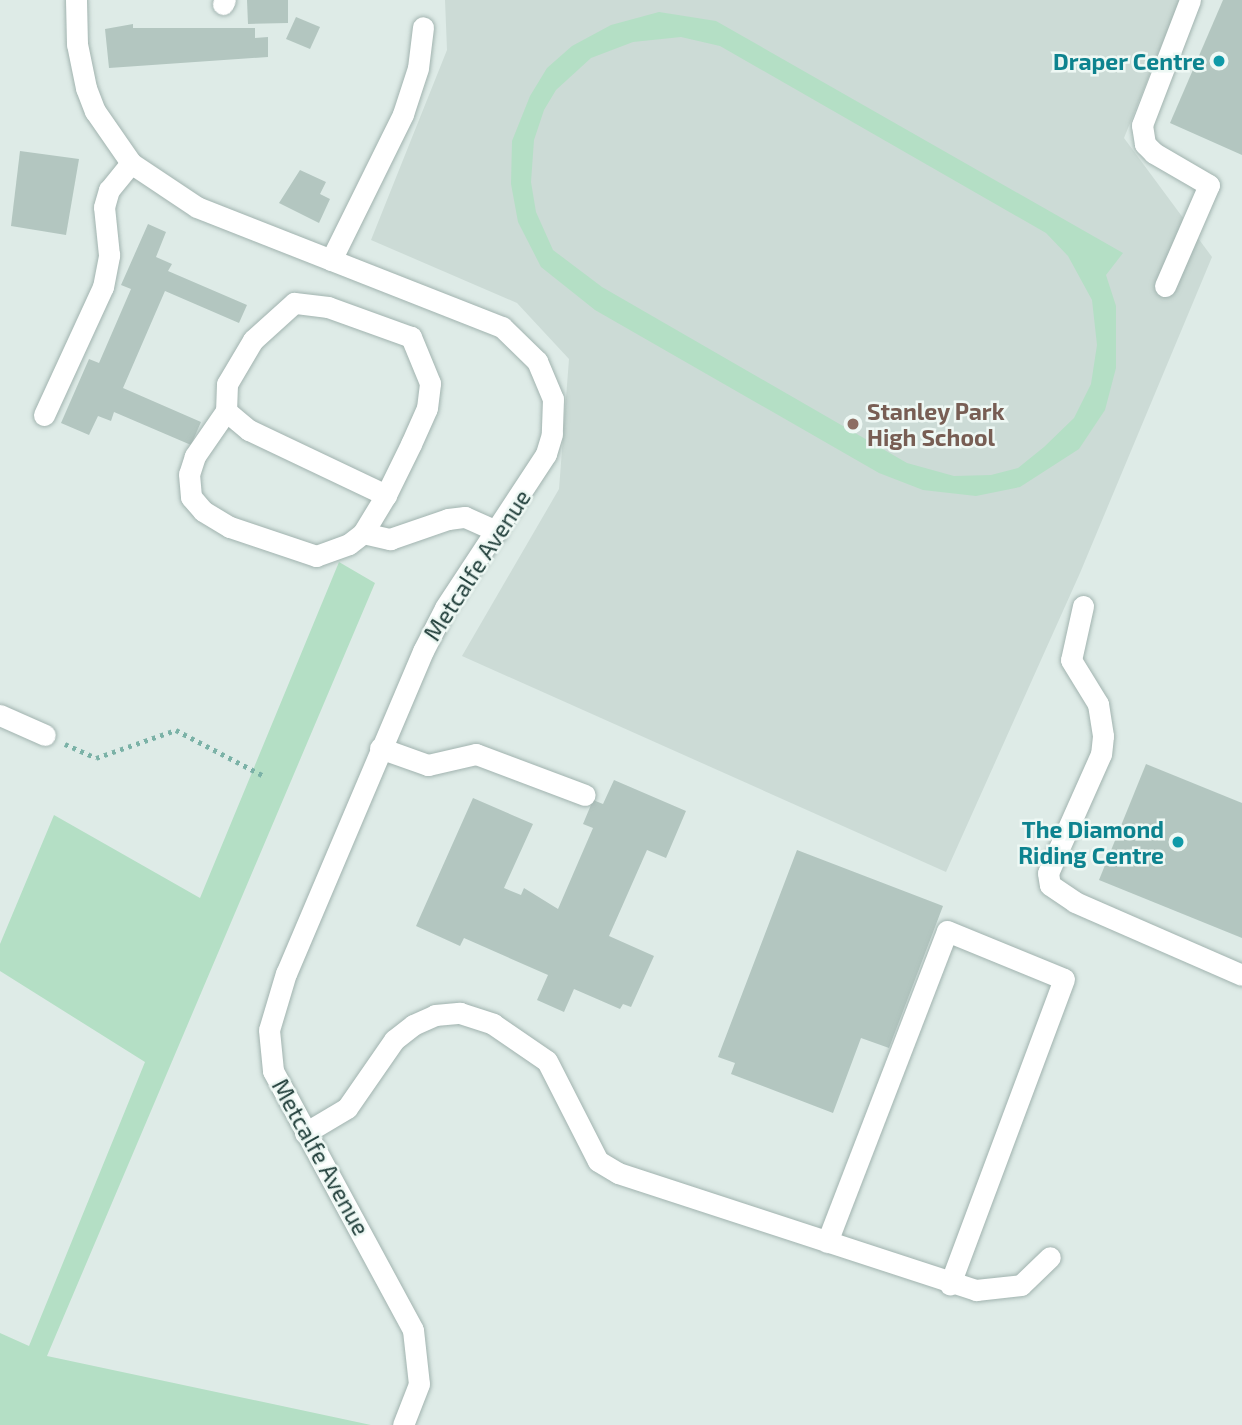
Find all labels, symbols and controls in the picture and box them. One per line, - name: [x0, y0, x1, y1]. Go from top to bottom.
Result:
- place label: Draper Centre: [1053, 47, 1205, 75]
- marker: Draper Centre: [1211, 53, 1227, 69]
- place label: Stanley Park High School: [867, 397, 1005, 451]
- marker: Stanley Park High School: [845, 416, 861, 432]
- street label: Metcalfe Avenue: [418, 484, 536, 646]
- place label: The Diamond Riding Centre: [1018, 815, 1164, 869]
- marker: The Diamond Riding Centre: [1170, 834, 1186, 850]
- street label: Metcalfe Avenue: [267, 1074, 375, 1240]

